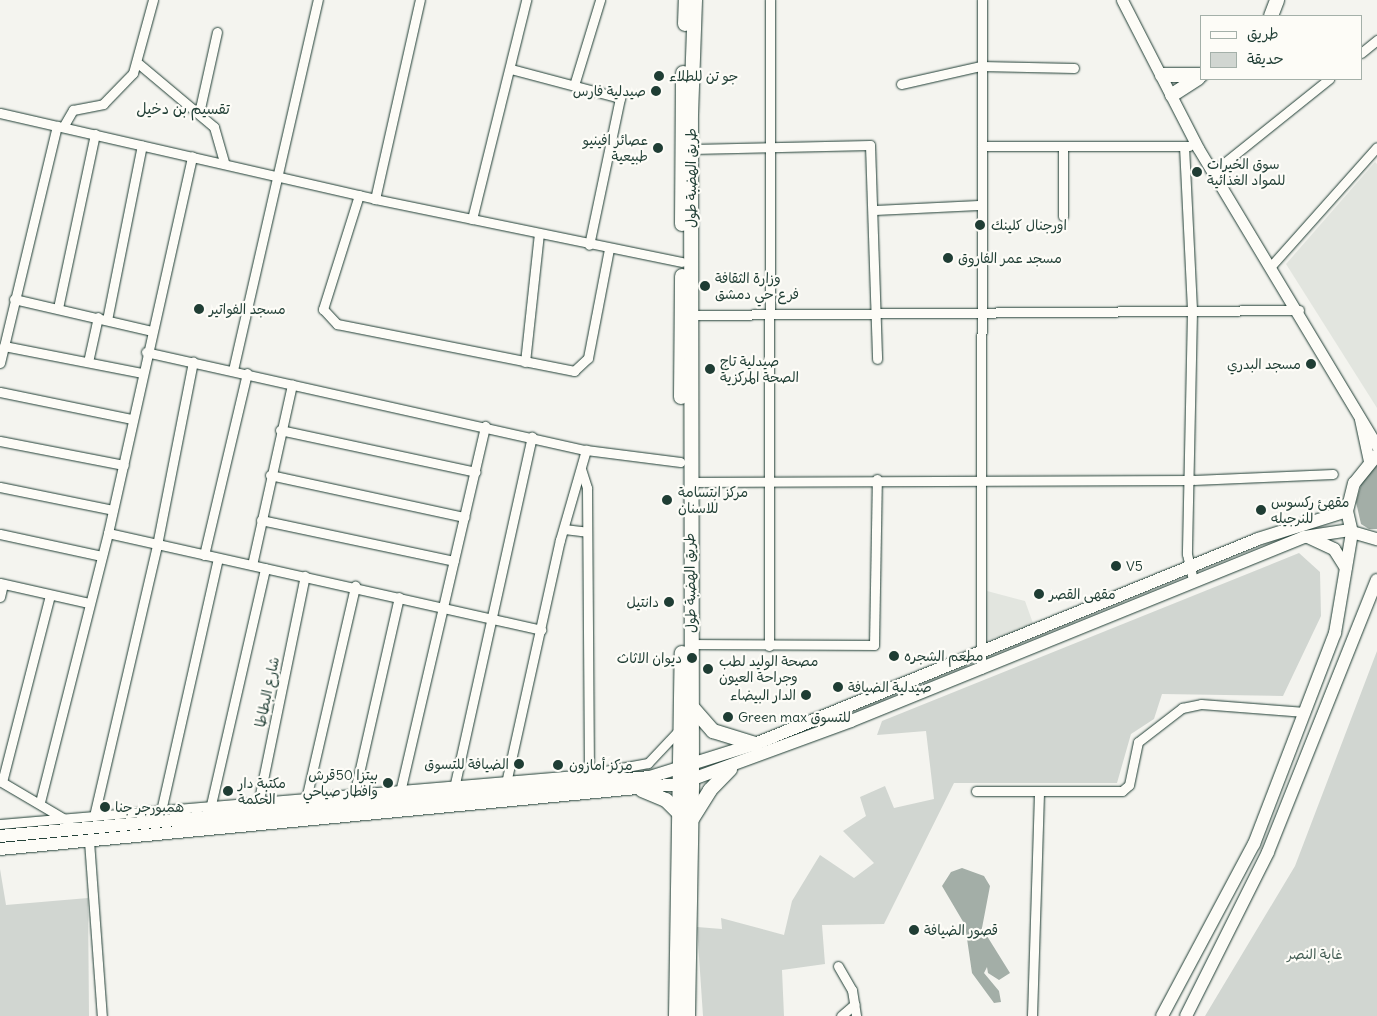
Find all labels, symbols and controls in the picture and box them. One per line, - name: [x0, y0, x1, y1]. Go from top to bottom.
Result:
- legend: [1200, 15, 1362, 80]
- text: طريق: [1247, 24, 1279, 43]
- text: حديقة: [1247, 49, 1284, 68]
- place label: جو تن للطلاء: [669, 68, 738, 84]
- marker: جو تن للطلاء: [653, 70, 665, 82]
- place label: صيدلية فارس: [573, 83, 646, 99]
- marker: صيدلية فارس: [650, 85, 662, 97]
- district label: تقسيم بن دخيل: [136, 100, 230, 118]
- street label: طريق الهضبة طول: [683, 128, 699, 228]
- place label: عصائر افينيو طبيعية: [583, 132, 648, 164]
- marker: عصائر افينيو طبيعية: [652, 142, 664, 154]
- place label: سوق الخيرات للمواد الغذائية: [1207, 156, 1285, 188]
- marker: سوق الخيرات للمواد الغذائية: [1191, 166, 1203, 178]
- place label: اورجنال كلينك: [991, 217, 1067, 233]
- marker: اورجنال كلينك: [973, 218, 987, 232]
- place label: مسجد عمر الفاروق: [958, 250, 1062, 266]
- marker: مسجد عمر الفاروق: [942, 252, 954, 264]
- place label: وزارة الثقافة فرع حي دمشق: [715, 270, 799, 302]
- marker: وزارة الثقافة فرع حي دمشق: [699, 280, 711, 292]
- place label: مسجد الفواتير: [209, 301, 286, 317]
- marker: مسجد الفواتير: [193, 303, 205, 315]
- place label: صيدلية تاج الصحة المركزية: [720, 353, 799, 386]
- place label: مسجد البدري: [1227, 356, 1301, 372]
- marker: مسجد البدري: [1305, 358, 1317, 370]
- marker: صيدلية تاج الصحة المركزية: [704, 363, 716, 375]
- place label: مركز ابتسامة للاسنان: [678, 484, 748, 516]
- marker: مركز ابتسامة للاسنان: [660, 493, 674, 507]
- place label: مقهئ ركسوس للنرجيله: [1271, 494, 1350, 526]
- marker: مقهئ ركسوس للنرجيله: [1255, 504, 1267, 516]
- street label: طريق الهضبة طول: [681, 533, 699, 633]
- place label: V5: [1126, 558, 1143, 574]
- marker: V5: [1110, 560, 1122, 572]
- place label: مقهى القصر: [1049, 586, 1116, 602]
- marker: مقهى القصر: [1033, 588, 1045, 600]
- place label: دانتيل: [626, 594, 659, 610]
- marker: دانتيل: [663, 596, 675, 608]
- place label: مطعم الشجره: [904, 648, 983, 664]
- place label: ديوان الاثاث: [617, 650, 682, 666]
- marker: مطعم الشجره: [888, 650, 900, 662]
- marker: ديوان الاثاث: [686, 652, 698, 664]
- place label: مصحة الوليد لطب وجراحة العيون: [719, 653, 818, 686]
- street label: شارع البطاطا: [251, 655, 283, 729]
- marker: مصحة الوليد لطب وجراحة العيون: [701, 662, 715, 676]
- place label: صيدلية الضيافة: [848, 679, 932, 695]
- marker: صيدلية الضيافة: [832, 681, 844, 693]
- place label: الدار البيضاء: [730, 687, 796, 703]
- marker: الدار البيضاء: [800, 689, 812, 701]
- place label: Green max للتسوق: [738, 709, 851, 725]
- marker: Green max للتسوق: [722, 711, 734, 723]
- place label: الضيافة للتسوق: [424, 756, 509, 772]
- place label: مركز أمازون: [569, 757, 633, 773]
- marker: الضيافة للتسوق: [513, 758, 525, 770]
- marker: مركز أمازون: [551, 758, 565, 772]
- place label: بيتزا 50قرش وافطار صياحي: [303, 767, 378, 800]
- place label: مكتبة دار الحكمة: [238, 775, 286, 808]
- marker: بيتزا 50قرش وافطار صياحي: [382, 777, 394, 789]
- marker: مكتبة دار الحكمة: [222, 785, 234, 797]
- place label: همبورجر جنا: [115, 799, 184, 815]
- marker: همبورجر جنا: [99, 801, 111, 813]
- place label: قصور الضيافة: [924, 922, 998, 938]
- marker: قصور الضيافة: [908, 924, 920, 936]
- park label: غابة النصر: [1287, 946, 1343, 962]

